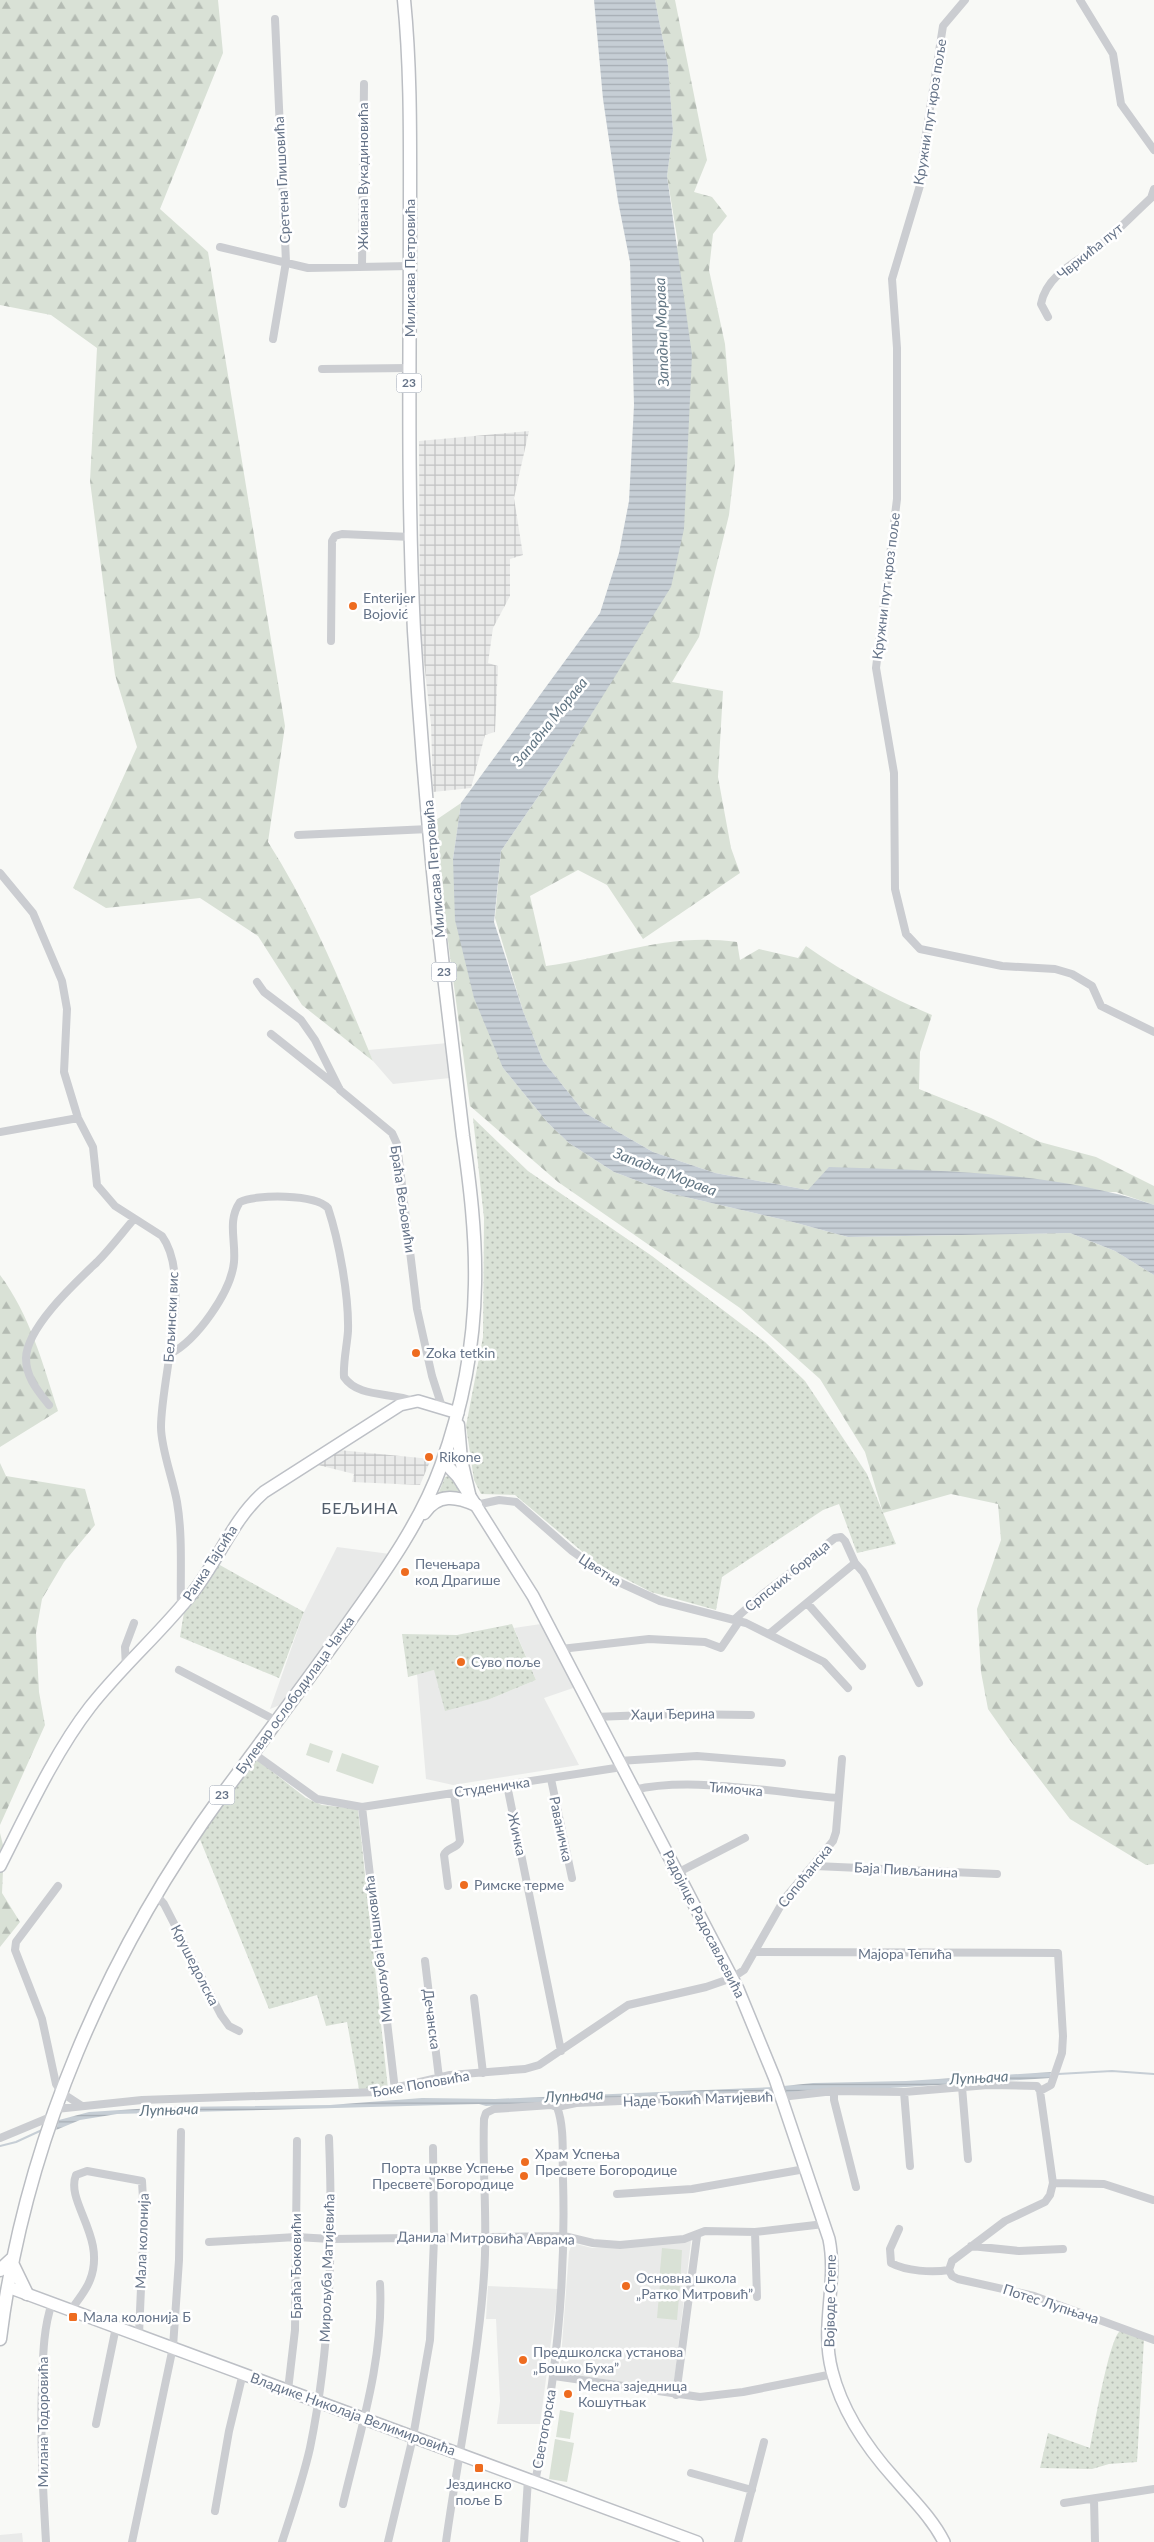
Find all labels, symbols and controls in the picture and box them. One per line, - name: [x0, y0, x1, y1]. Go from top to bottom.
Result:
- street label: Кружни пут кроз поље: [910, 38, 949, 186]
- street label: Живана Вукадиновића: [354, 102, 371, 250]
- street label: Сретена Глишовића: [270, 116, 293, 244]
- street label: Милисава Петровића: [401, 199, 418, 337]
- street label: Чвркића пут: [1053, 219, 1126, 282]
- water label: Западна Морава: [650, 277, 672, 388]
- road number: 23: [396, 373, 422, 392]
- street label: Кружни пут кроз поље: [868, 511, 903, 660]
- place label: Enterijer Bojović: [363, 589, 415, 622]
- marker: Enterijer Bojović: [347, 600, 359, 612]
- water label: Западна Морава: [507, 673, 591, 770]
- street label: Милисава Петровића: [419, 799, 448, 939]
- road number: 23: [432, 962, 456, 982]
- water label: Западна Морава: [610, 1143, 720, 1199]
- street label: Браћа Вељовићи: [388, 1144, 419, 1254]
- street label: Бељински вис: [160, 1271, 181, 1363]
- place label: Zoka tetkin: [426, 1344, 495, 1361]
- marker: Zoka tetkin: [410, 1347, 422, 1359]
- place label: Rikone: [439, 1448, 481, 1465]
- marker: Rikone: [423, 1451, 435, 1463]
- district label: БЕЉИНА: [321, 1498, 399, 1517]
- street label: Ранка Тајсића: [179, 1521, 241, 1604]
- street label: Српских бораца: [741, 1536, 832, 1615]
- street label: Цветна: [576, 1550, 625, 1590]
- place label: Печењара код Драгише: [415, 1555, 500, 1588]
- marker: Печењара код Драгише: [399, 1566, 411, 1578]
- street label: Булевар ослободилаца Чачка: [232, 1613, 358, 1777]
- place label: Суво поље: [471, 1653, 541, 1670]
- marker: Суво поље: [455, 1656, 467, 1668]
- street label: Хаџи Ђерина: [631, 1704, 715, 1723]
- street label: Студеничка: [453, 1773, 531, 1800]
- street label: Тимочка: [708, 1778, 764, 1799]
- road number: 23: [210, 1786, 234, 1804]
- street label: Раваничка: [546, 1795, 577, 1863]
- street label: Жичка: [505, 1811, 530, 1857]
- street label: Сопоћанска: [774, 1841, 835, 1911]
- street label: Радојице Радосављевића: [660, 1847, 749, 2000]
- street label: Баја Пивљанина: [854, 1858, 959, 1881]
- street label: Мирољуба Нешковића: [360, 1875, 395, 2023]
- place label: Римске терме: [474, 1876, 564, 1893]
- marker: Римске терме: [458, 1879, 470, 1891]
- street label: Крушедолска: [168, 1922, 223, 2008]
- street label: Мајора Тепића: [858, 1945, 952, 1962]
- street label: Дечанска: [420, 1988, 445, 2050]
- street label: Ђоке Поповића: [369, 2066, 471, 2101]
- water label: Лупњача: [948, 2066, 1009, 2088]
- water label: Лупњача: [543, 2084, 604, 2106]
- street label: Наде Ђокић Матијевић: [623, 2087, 773, 2110]
- water label: Лупњача: [138, 2099, 199, 2119]
- place label: Храм Успења Пресвете Богородице: [535, 2145, 677, 2178]
- marker: Храм Успења Пресвете Богородице: [519, 2156, 531, 2168]
- place label: Порта цркве Успење Пресвете Богородице: [372, 2159, 514, 2192]
- marker: Порта цркве Успење Пресвете Богородице: [518, 2170, 530, 2182]
- street label: Мала колонија: [131, 2193, 152, 2289]
- street label: Мирољуба Матијевића: [315, 2193, 338, 2343]
- street label: Браћа Ђоковићи: [287, 2213, 304, 2319]
- street label: Данила Митровића Аврама: [397, 2227, 575, 2248]
- street label: Војводе Степе: [820, 2254, 839, 2348]
- place label: Основна школа „Ратко Митровић”: [636, 2269, 753, 2302]
- marker: Основна школа „Ратко Митровић”: [620, 2280, 632, 2292]
- street label: Потес Лупњача: [1001, 2280, 1101, 2327]
- place label: Мала колонија Б: [83, 2308, 191, 2325]
- marker: Мала колонија Б: [67, 2311, 79, 2323]
- place label: Предшколска установа „Бошко Буха”: [533, 2343, 683, 2376]
- marker: Предшколска установа „Бошко Буха”: [517, 2354, 529, 2366]
- street label: Милана Тодоровића: [34, 2357, 51, 2487]
- street label: Владике Николаја Велимировића: [248, 2368, 458, 2459]
- place label: Месна заједница Кошутњак: [578, 2377, 687, 2410]
- street label: Светогорска: [528, 2388, 559, 2470]
- marker: Месна заједница Кошутњак: [562, 2388, 574, 2400]
- marker: Јездинско поље Б: [473, 2462, 485, 2474]
- place label: Јездинско поље Б: [446, 2475, 512, 2508]

